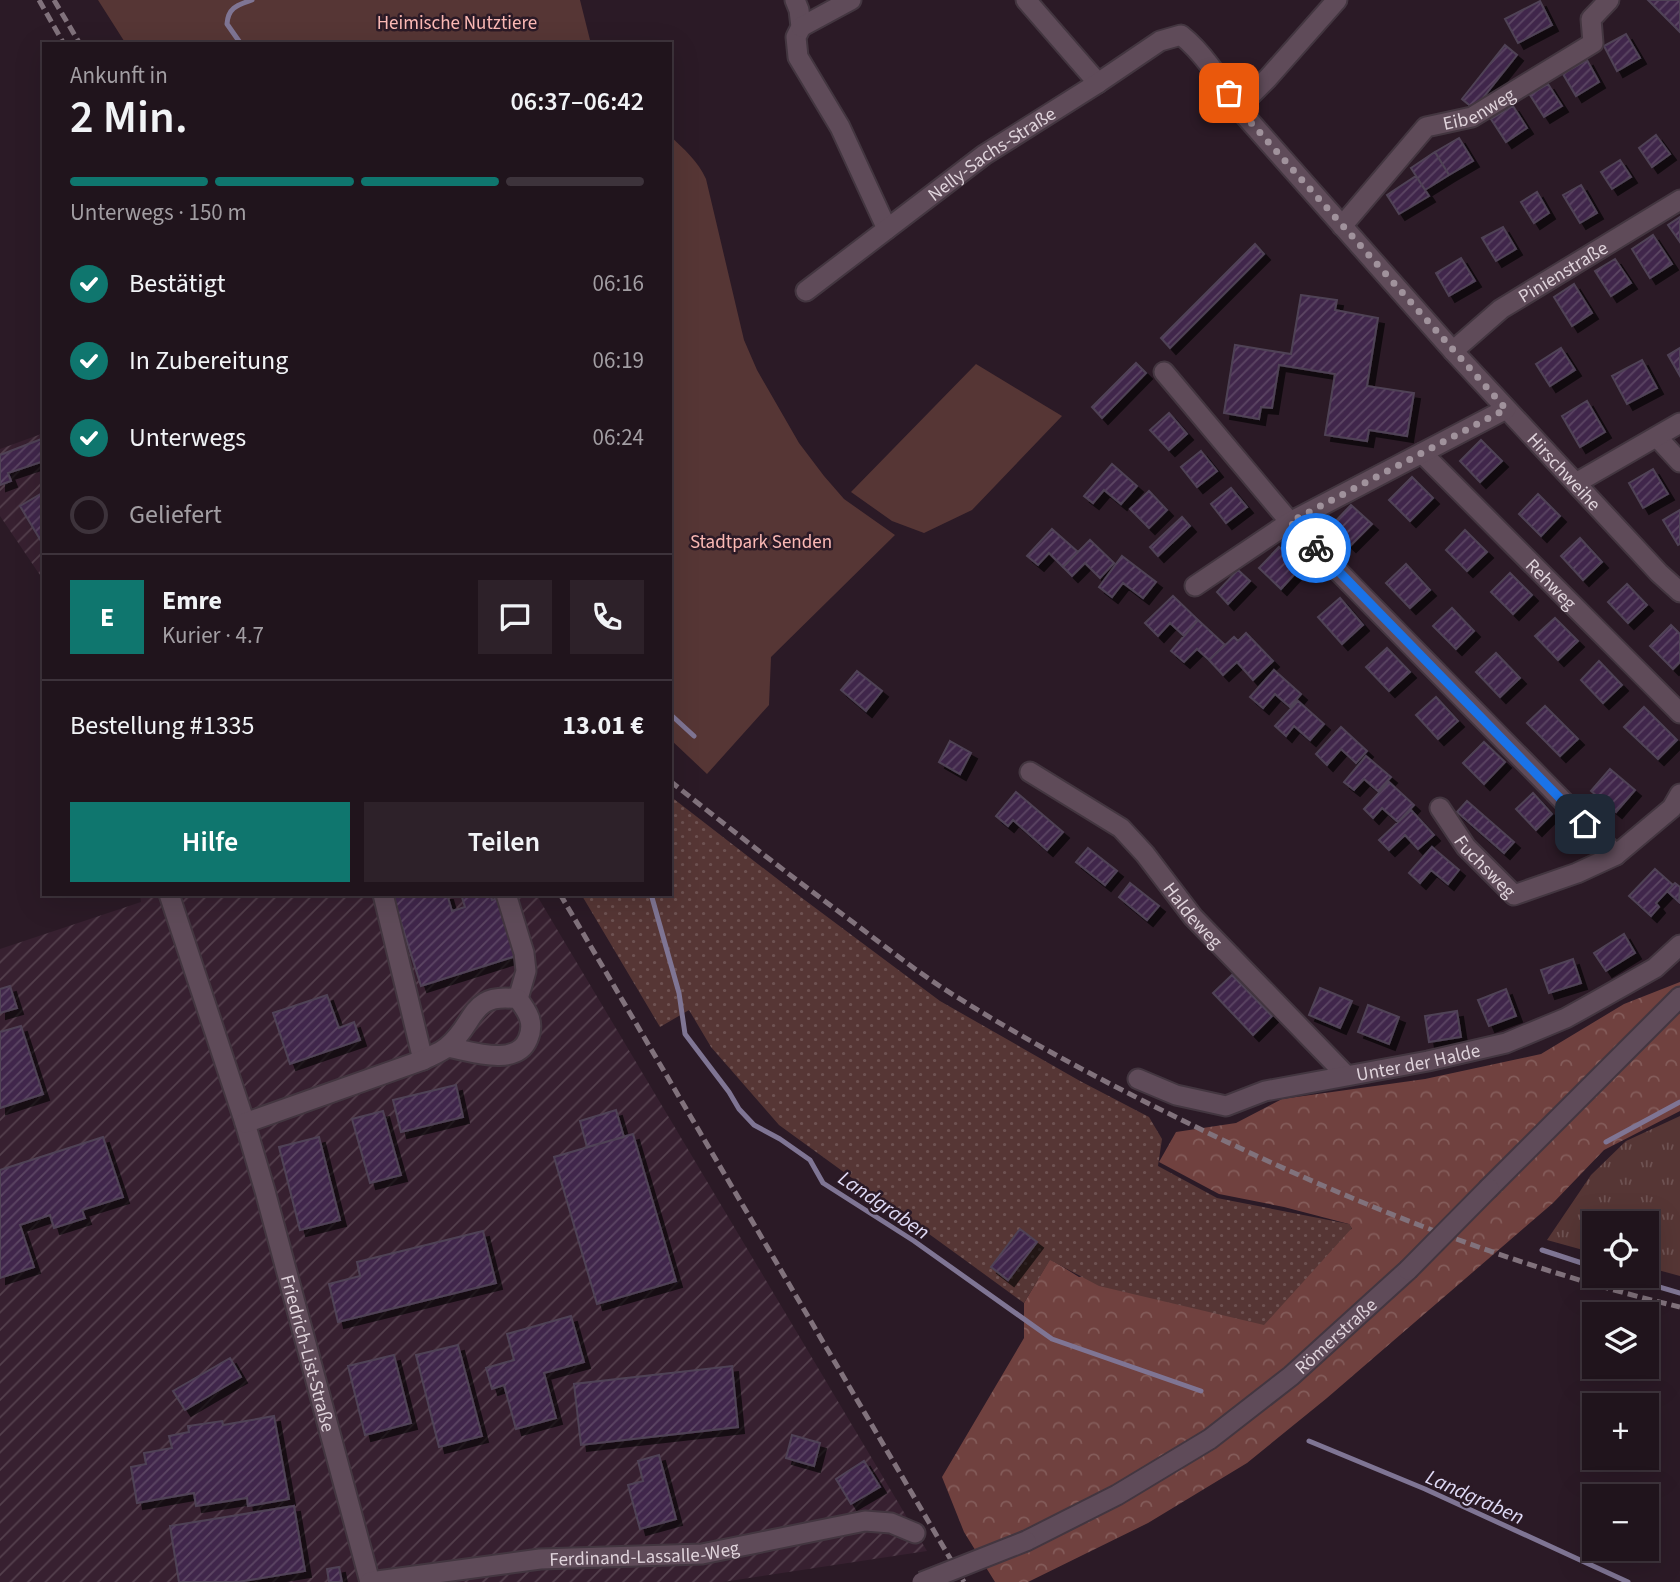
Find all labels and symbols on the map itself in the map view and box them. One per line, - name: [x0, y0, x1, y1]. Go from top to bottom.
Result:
- park label: Heimische Nutztiere: [377, 10, 537, 37]
- pin: [1199, 63, 1259, 123]
- street label: Eibenweg: [1440, 82, 1521, 138]
- street label: Nelly-Sachs-Straße: [922, 101, 1062, 208]
- street label: Pinienstraße: [1514, 235, 1613, 310]
- street label: Hirschweihe: [1520, 427, 1607, 517]
- courier: [1281, 513, 1351, 583]
- park label: Stadtpark Senden: [690, 529, 832, 556]
- street label: Rehweg: [1519, 553, 1583, 617]
- pin: [1555, 794, 1615, 854]
- street label: Fuchsweg: [1447, 830, 1522, 905]
- street label: Haldeweg: [1156, 877, 1229, 955]
- street label: Unter der Halde: [1354, 1037, 1483, 1089]
- water label: Landgraben: [832, 1163, 936, 1247]
- street label: Friedrich-List-Straße: [273, 1272, 341, 1435]
- street label: Römerstraße: [1289, 1292, 1384, 1381]
- water label: Landgraben: [1421, 1462, 1529, 1532]
- street label: Ferdinand-Lassalle-Weg: [549, 1535, 742, 1574]

